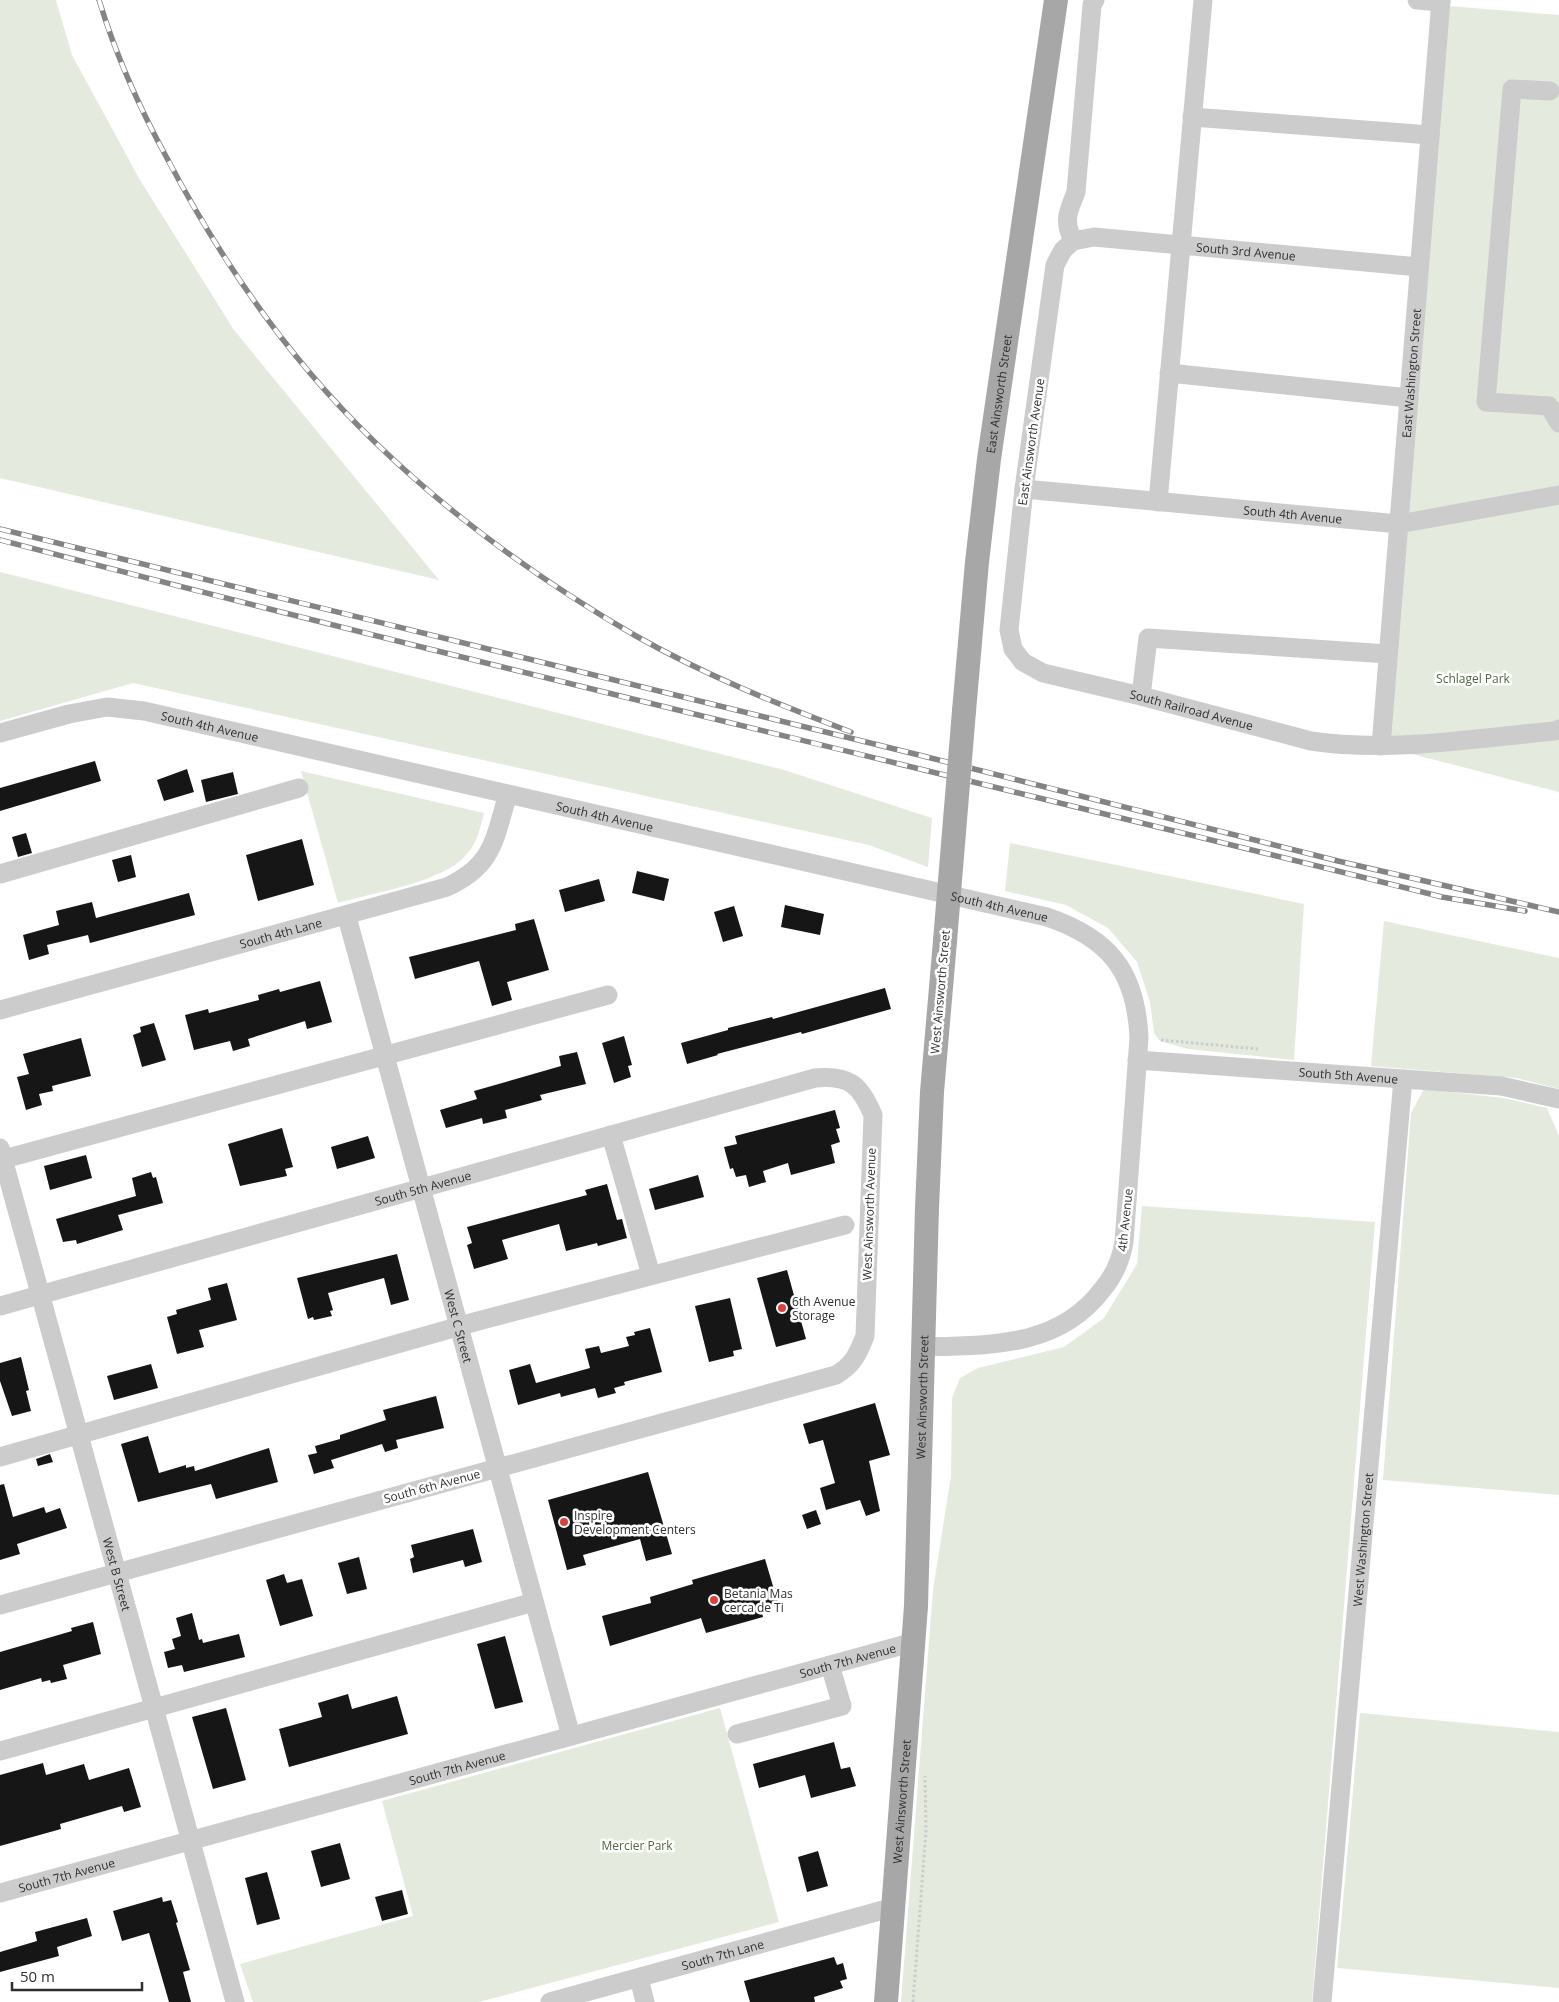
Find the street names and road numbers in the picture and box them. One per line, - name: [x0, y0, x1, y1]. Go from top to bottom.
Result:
- street label: South 3rd Avenue: [1195, 238, 1297, 264]
- street label: East Washington Street: [1397, 308, 1425, 439]
- street label: East Ainsworth Street: [981, 333, 1016, 455]
- street label: East Ainsworth Avenue: [1014, 377, 1048, 507]
- street label: South 4th Avenue: [1243, 501, 1343, 527]
- street label: South Railroad Avenue: [1128, 685, 1255, 734]
- street label: South 4th Avenue: [160, 707, 260, 745]
- street label: South 4th Avenue: [554, 797, 655, 836]
- street label: South 4th Avenue: [949, 887, 1050, 926]
- street label: South 4th Lane: [238, 913, 324, 952]
- street label: West Ainsworth Street: [926, 929, 954, 1055]
- street label: South 5th Avenue: [1298, 1063, 1399, 1087]
- street label: West Ainsworth Avenue: [858, 1147, 880, 1281]
- street label: South 5th Avenue: [373, 1166, 473, 1209]
- street label: 4th Avenue: [1113, 1187, 1137, 1252]
- street label: West C Street: [441, 1287, 477, 1364]
- street label: West Ainsworth Street: [912, 1335, 932, 1460]
- street label: South 6th Avenue: [382, 1465, 482, 1507]
- street label: West Washington Street: [1348, 1472, 1377, 1607]
- street label: West B Street: [99, 1536, 135, 1613]
- street label: South 7th Avenue: [797, 1639, 898, 1682]
- street label: West Ainsworth Street: [888, 1739, 914, 1864]
- street label: South 7th Avenue: [407, 1746, 507, 1789]
- street label: South 7th Avenue: [16, 1853, 117, 1896]
- street label: South 7th Lane: [679, 1935, 766, 1974]

